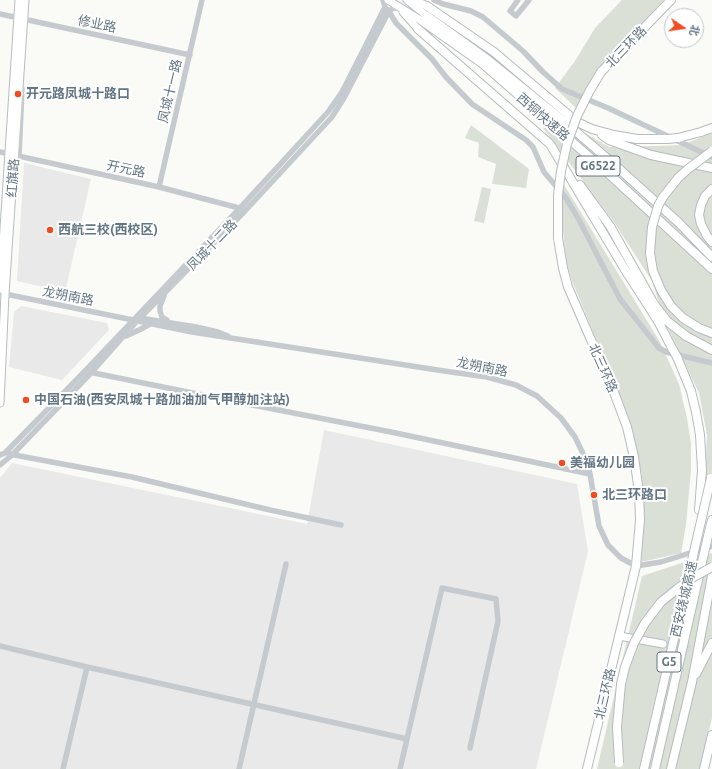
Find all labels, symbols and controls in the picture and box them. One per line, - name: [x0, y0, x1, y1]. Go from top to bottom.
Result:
- north arrow: [664, 8, 704, 48]
- street label: 修业路: [76, 12, 118, 36]
- street label: 北三环路: [602, 23, 650, 71]
- text: 北: [688, 24, 702, 37]
- street label: 凤城十一路: [155, 58, 185, 124]
- place label: 开元路凤城十路口: [26, 86, 130, 102]
- marker: 开元路凤城十路口: [13, 89, 23, 99]
- street label: 西铜快速路: [513, 90, 573, 144]
- road number: G6522: [576, 156, 620, 176]
- street label: 开元路: [105, 157, 147, 181]
- street label: 红旗路: [4, 158, 22, 198]
- street label: 凤城十二路: [184, 216, 240, 274]
- place label: 西航三校(西校区): [58, 222, 158, 238]
- marker: 西航三校(西校区): [45, 225, 55, 235]
- street label: 龙朔南路: [41, 283, 95, 309]
- street label: 北三环路: [585, 341, 621, 395]
- street label: 龙朔南路: [455, 354, 509, 380]
- place label: 中国石油(西安凤城十路加油加气甲醇加注站): [34, 392, 290, 408]
- marker: 中国石油(西安凤城十路加油加气甲醇加注站): [21, 395, 31, 405]
- place label: 美福幼儿园: [570, 455, 635, 471]
- marker: 美福幼儿园: [557, 458, 567, 468]
- place label: 北三环路口: [602, 487, 667, 503]
- marker: 北三环路口: [589, 490, 599, 500]
- street label: 西安绕城高速: [668, 559, 700, 639]
- road number: G5: [657, 652, 681, 672]
- street label: 北三环路: [592, 667, 618, 721]

